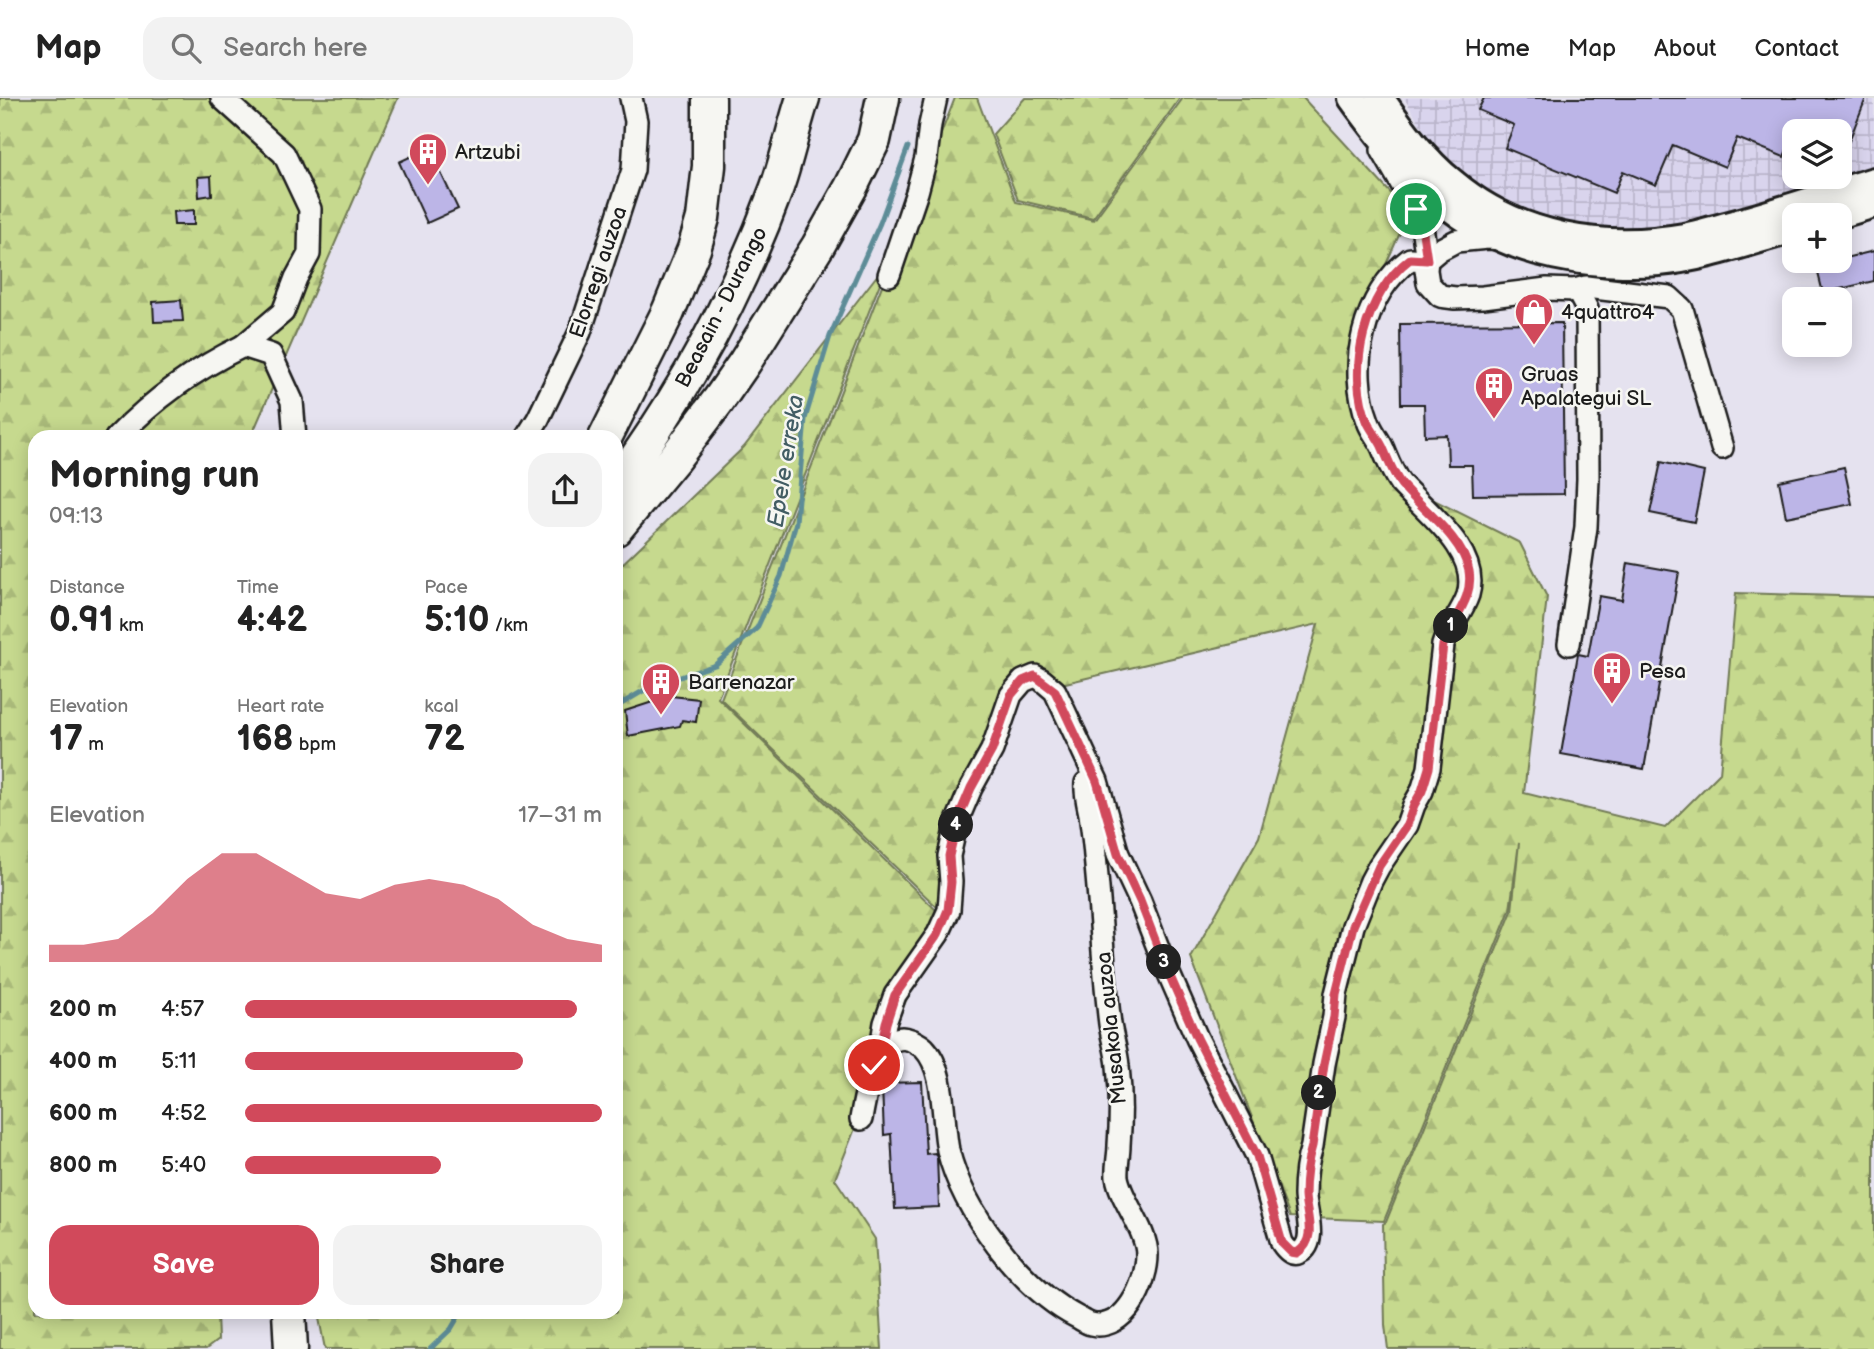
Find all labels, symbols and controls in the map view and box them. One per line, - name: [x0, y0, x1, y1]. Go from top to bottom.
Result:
- search box: [143, 17, 633, 80]
- text: Map: [35, 28, 101, 68]
- icon: search: [167, 29, 205, 67]
- text: Search here: [223, 33, 367, 64]
- text: Home: [1465, 34, 1530, 63]
- text: Map: [1568, 34, 1616, 63]
- text: About: [1654, 34, 1716, 63]
- text: Contact: [1754, 34, 1839, 63]
- map controls: [1782, 119, 1852, 357]
- button: layers: [1782, 119, 1852, 189]
- building icon: Artzubi: [407, 131, 449, 186]
- place label: Artzubi: [455, 140, 521, 165]
- pin: [1386, 179, 1446, 239]
- icon: arrive: [1397, 190, 1435, 228]
- street label: Elorregi auzoa: [564, 203, 633, 341]
- button: +: [1782, 203, 1852, 273]
- street label: Beasain - Durango: [670, 223, 773, 392]
- button: −: [1782, 287, 1852, 357]
- shop icon: 4quattro4: [1513, 291, 1555, 346]
- place label: 4quattro4: [1561, 300, 1655, 325]
- place label: Gruas Apalategui SL: [1521, 362, 1651, 411]
- building icon: Gruas Apalategui SL: [1473, 365, 1515, 420]
- water label: Epele erreka: [762, 393, 810, 529]
- text: Morning run: [49, 453, 260, 498]
- button: share: [528, 453, 602, 527]
- text: 09:13: [49, 502, 104, 530]
- text: Distance: [49, 576, 125, 599]
- text: Time: [237, 576, 279, 599]
- text: Pace: [424, 576, 468, 599]
- text: 0.91: [49, 599, 114, 642]
- text: 4:42: [237, 599, 307, 642]
- text: 5:10: [424, 599, 489, 642]
- pin: 1: [1434, 608, 1468, 644]
- text: km: [114, 614, 144, 637]
- text: /km: [489, 614, 528, 637]
- text: 1: [1447, 614, 1455, 637]
- building icon: Pesa: [1591, 650, 1633, 705]
- place label: Pesa: [1639, 659, 1686, 684]
- building icon: Barrenazar: [640, 661, 682, 716]
- place label: Barrenazar: [688, 670, 795, 695]
- text: Elevation: [49, 695, 128, 718]
- text: Heart rate: [237, 695, 324, 718]
- text: kcal: [424, 695, 458, 718]
- text: 17: [49, 718, 83, 761]
- text: 168: [237, 718, 294, 761]
- text: 72: [424, 718, 465, 761]
- text: m: [83, 733, 104, 756]
- text: bpm: [294, 733, 336, 756]
- text: Elevation: [49, 801, 145, 829]
- text: 17–31 m: [518, 801, 602, 829]
- pin: 4: [939, 808, 974, 842]
- text: 4: [950, 813, 961, 836]
- pin: 3: [1146, 944, 1182, 980]
- street label: Musakola auzoa: [1091, 950, 1132, 1105]
- text: 3: [1158, 950, 1169, 973]
- text: 200 m: [49, 995, 117, 1023]
- text: 4:57: [161, 995, 204, 1023]
- pin: [844, 1035, 904, 1095]
- icon: check: [855, 1046, 893, 1084]
- text: 400 m: [49, 1047, 117, 1075]
- text: 5:11: [161, 1047, 197, 1075]
- pin: 2: [1302, 1076, 1336, 1110]
- text: 2: [1313, 1081, 1324, 1104]
- text: 600 m: [49, 1099, 117, 1127]
- text: 4:52: [161, 1099, 206, 1127]
- text: 800 m: [49, 1151, 117, 1179]
- text: 5:40: [161, 1151, 206, 1179]
- button: Save: [49, 1225, 319, 1305]
- button: Share: [333, 1225, 602, 1305]

